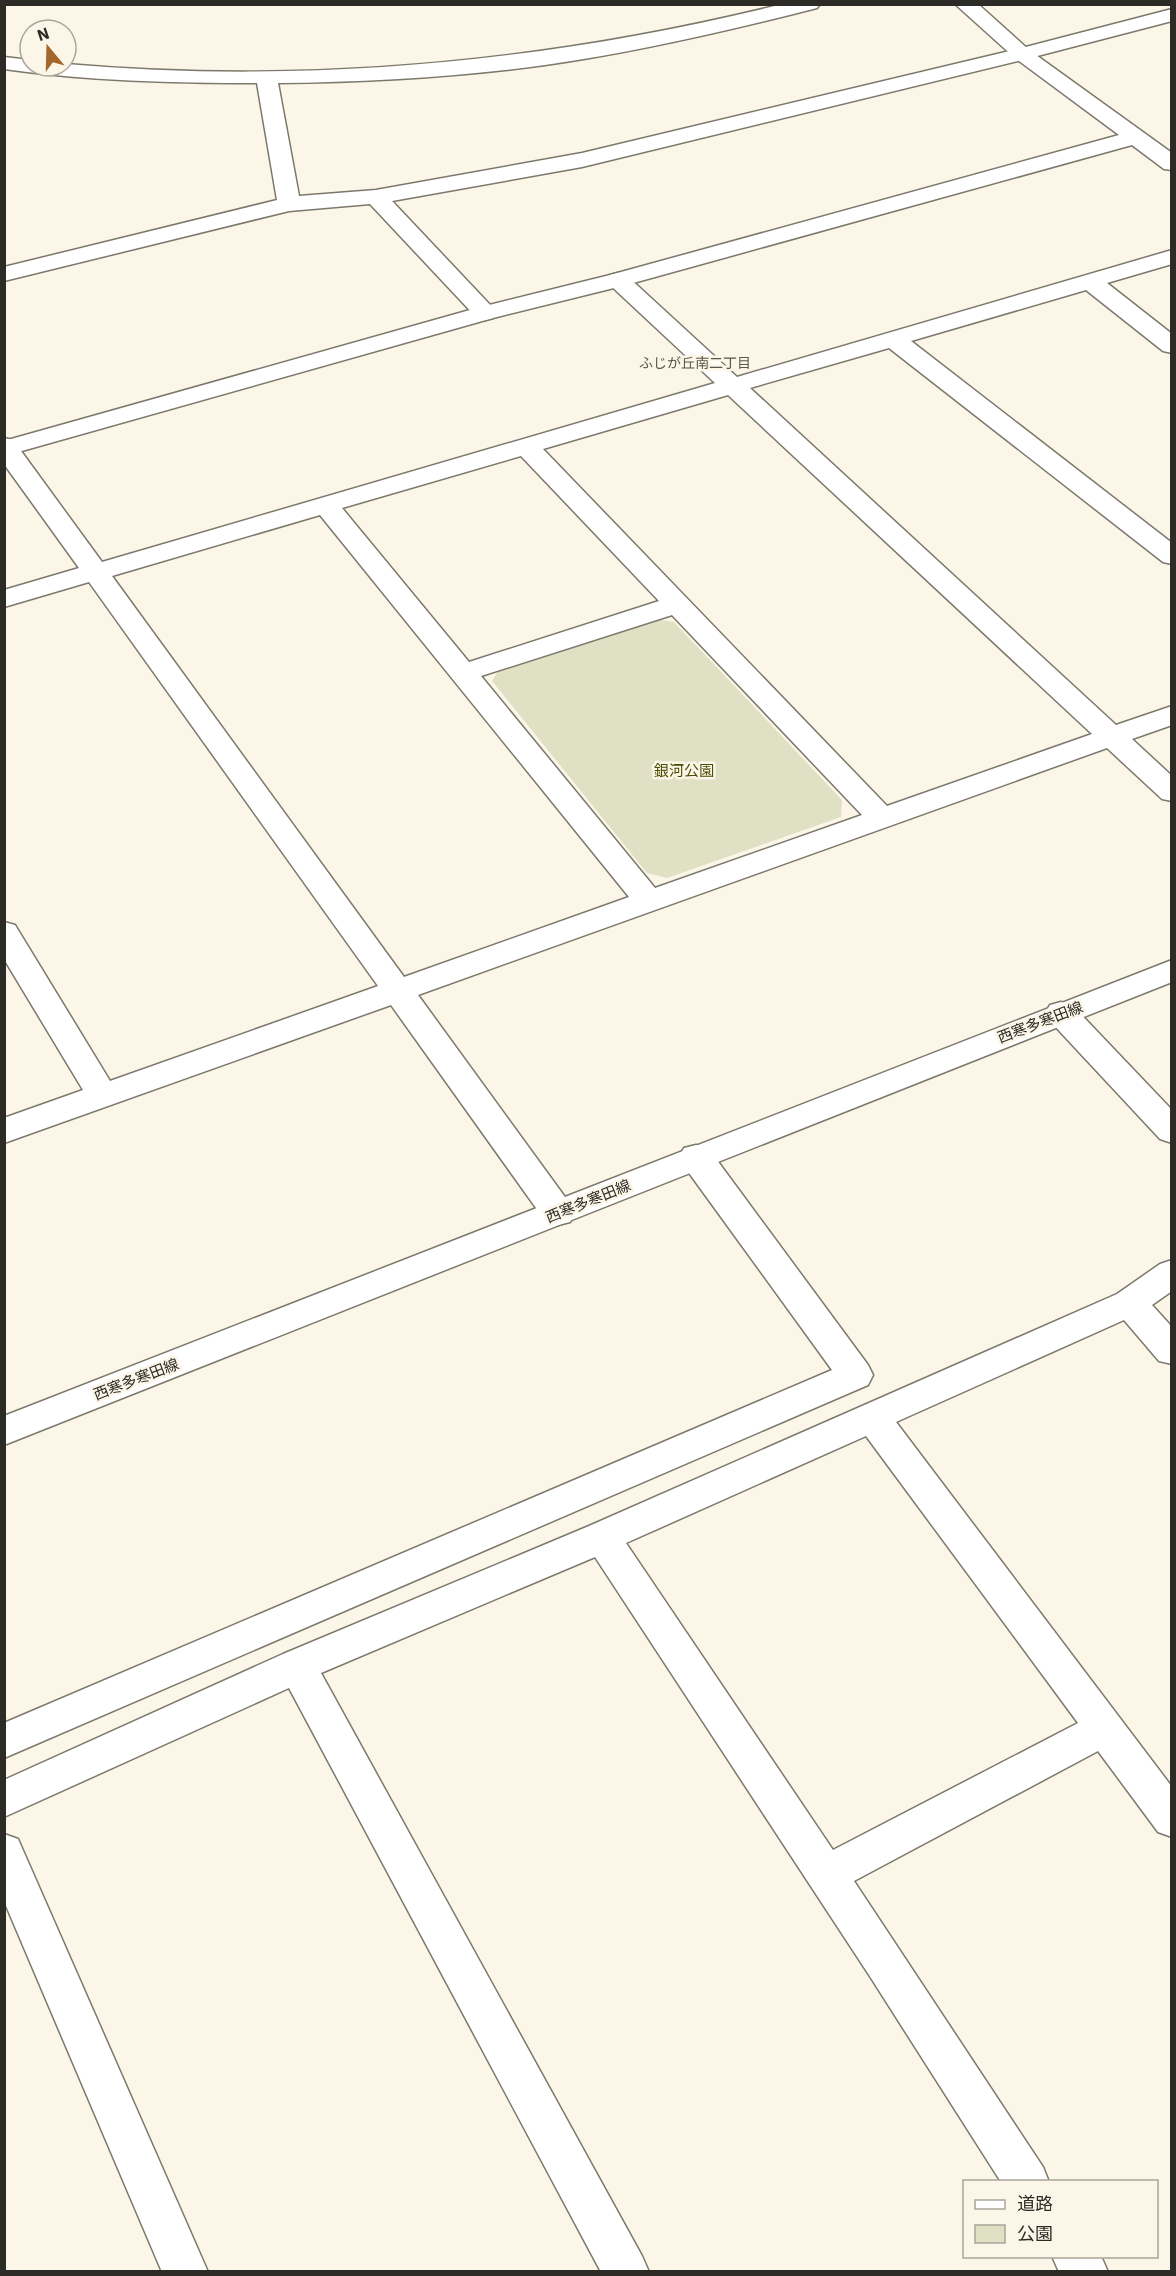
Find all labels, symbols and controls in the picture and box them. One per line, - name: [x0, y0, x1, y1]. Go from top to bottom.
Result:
- north arrow: [18, 18, 78, 78]
- text: N: [34, 22, 52, 45]
- district label: ふじが丘南二丁目: [639, 354, 751, 372]
- park label: 銀河公園: [654, 761, 714, 780]
- street label: 西寒多寒田線: [995, 997, 1085, 1047]
- street label: 西寒多寒田線: [543, 1175, 633, 1227]
- street label: 西寒多寒田線: [91, 1354, 181, 1404]
- legend: [963, 2180, 1158, 2258]
- text: 道路: [1017, 2192, 1053, 2215]
- text: 公園: [1017, 2222, 1053, 2245]

